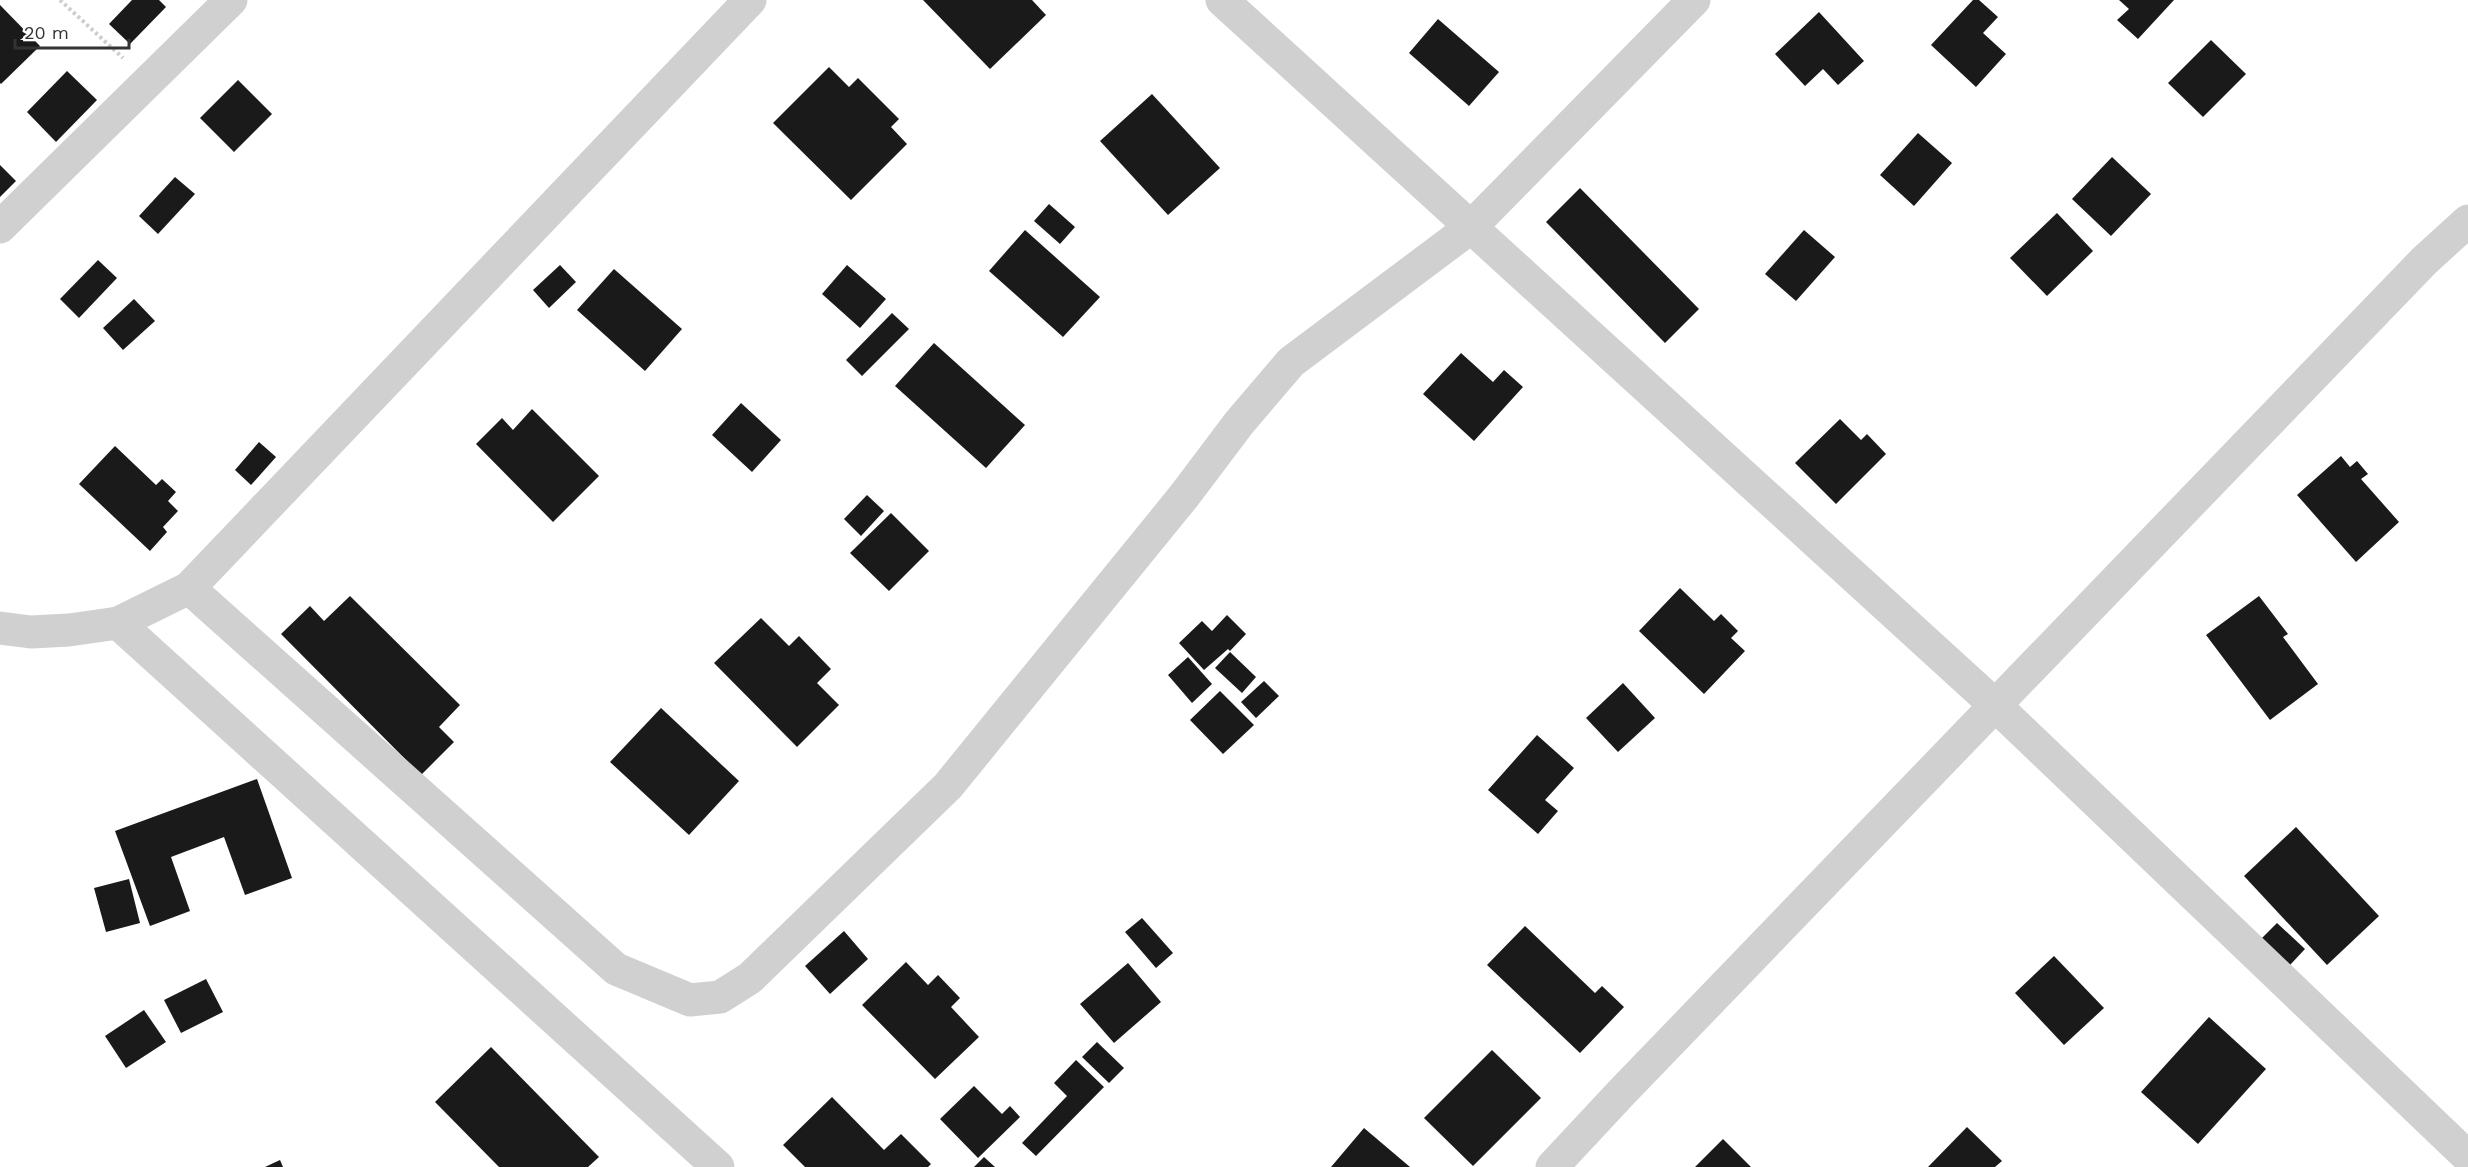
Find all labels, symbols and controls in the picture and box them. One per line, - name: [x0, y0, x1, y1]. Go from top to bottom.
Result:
- scale bar: [15, 12, 129, 50]
- text: 20 m: [24, 22, 69, 43]

